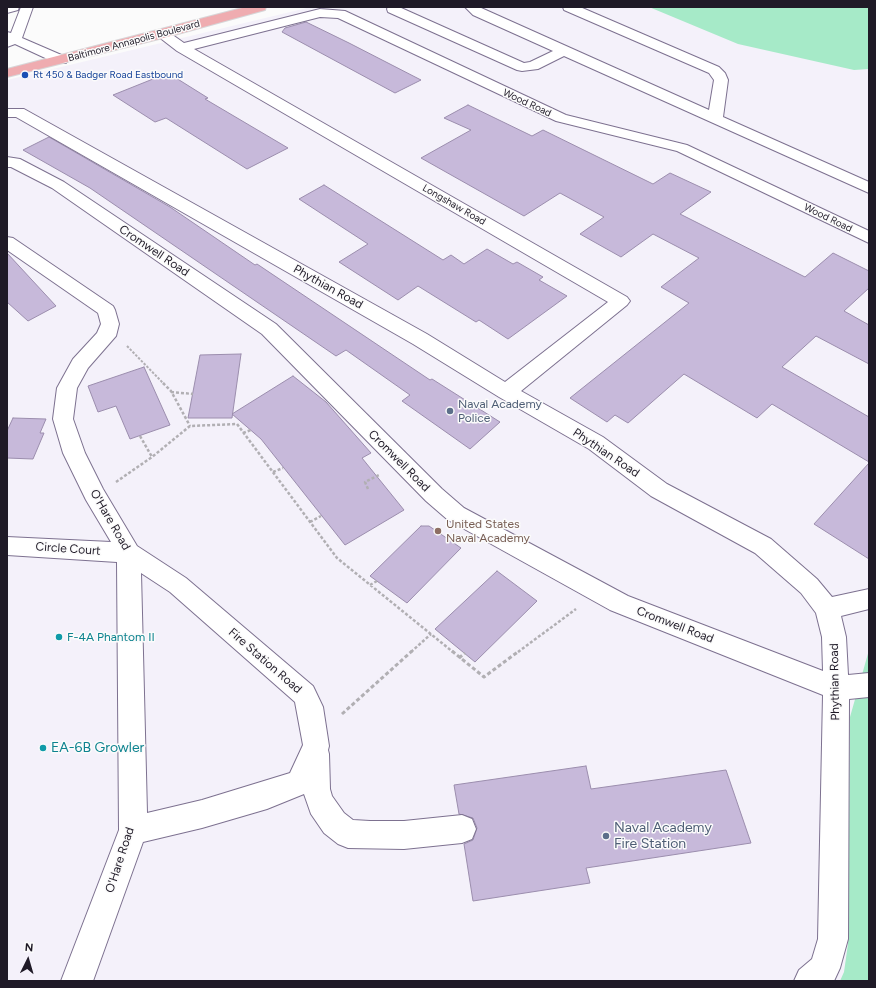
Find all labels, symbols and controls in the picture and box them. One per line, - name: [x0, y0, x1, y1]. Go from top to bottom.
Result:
- street label: Baltimore Annapolis Boulevard: [67, 18, 201, 64]
- place label: Rt 450 & Badger Road Eastbound: [33, 69, 183, 81]
- marker: Rt 450 & Badger Road Eastbound: [20, 70, 30, 80]
- street label: Wood Road: [501, 87, 553, 119]
- street label: Longshaw Road: [420, 182, 488, 228]
- street label: Wood Road: [802, 201, 854, 235]
- street label: Cromwell Road: [116, 222, 192, 280]
- street label: Phythian Road: [291, 262, 365, 312]
- place label: Naval Academy Police: [458, 397, 542, 425]
- marker: Naval Academy Police: [445, 406, 455, 416]
- street label: Phythian Road: [570, 425, 642, 481]
- street label: Cromwell Road: [365, 427, 433, 495]
- street label: O'Hare Road: [87, 487, 133, 553]
- place label: United States Naval Academy: [446, 517, 530, 545]
- marker: United States Naval Academy: [433, 526, 443, 536]
- street label: Circle Court: [35, 540, 101, 558]
- street label: Cromwell Road: [634, 604, 716, 646]
- street label: Fire Station Road: [225, 625, 305, 697]
- place label: F-4A Phantom II: [67, 630, 155, 644]
- marker: F-4A Phantom II: [54, 632, 64, 642]
- street label: Phythian Road: [827, 643, 843, 721]
- place label: EA-6B Growler: [51, 740, 144, 756]
- marker: EA-6B Growler: [38, 743, 48, 753]
- place label: Naval Academy Fire Station: [614, 820, 712, 852]
- street label: O'Hare Road: [103, 825, 137, 895]
- marker: Naval Academy Fire Station: [601, 831, 611, 841]
- north arrow: [8, 940, 48, 980]
- text: N: [24, 941, 34, 954]

